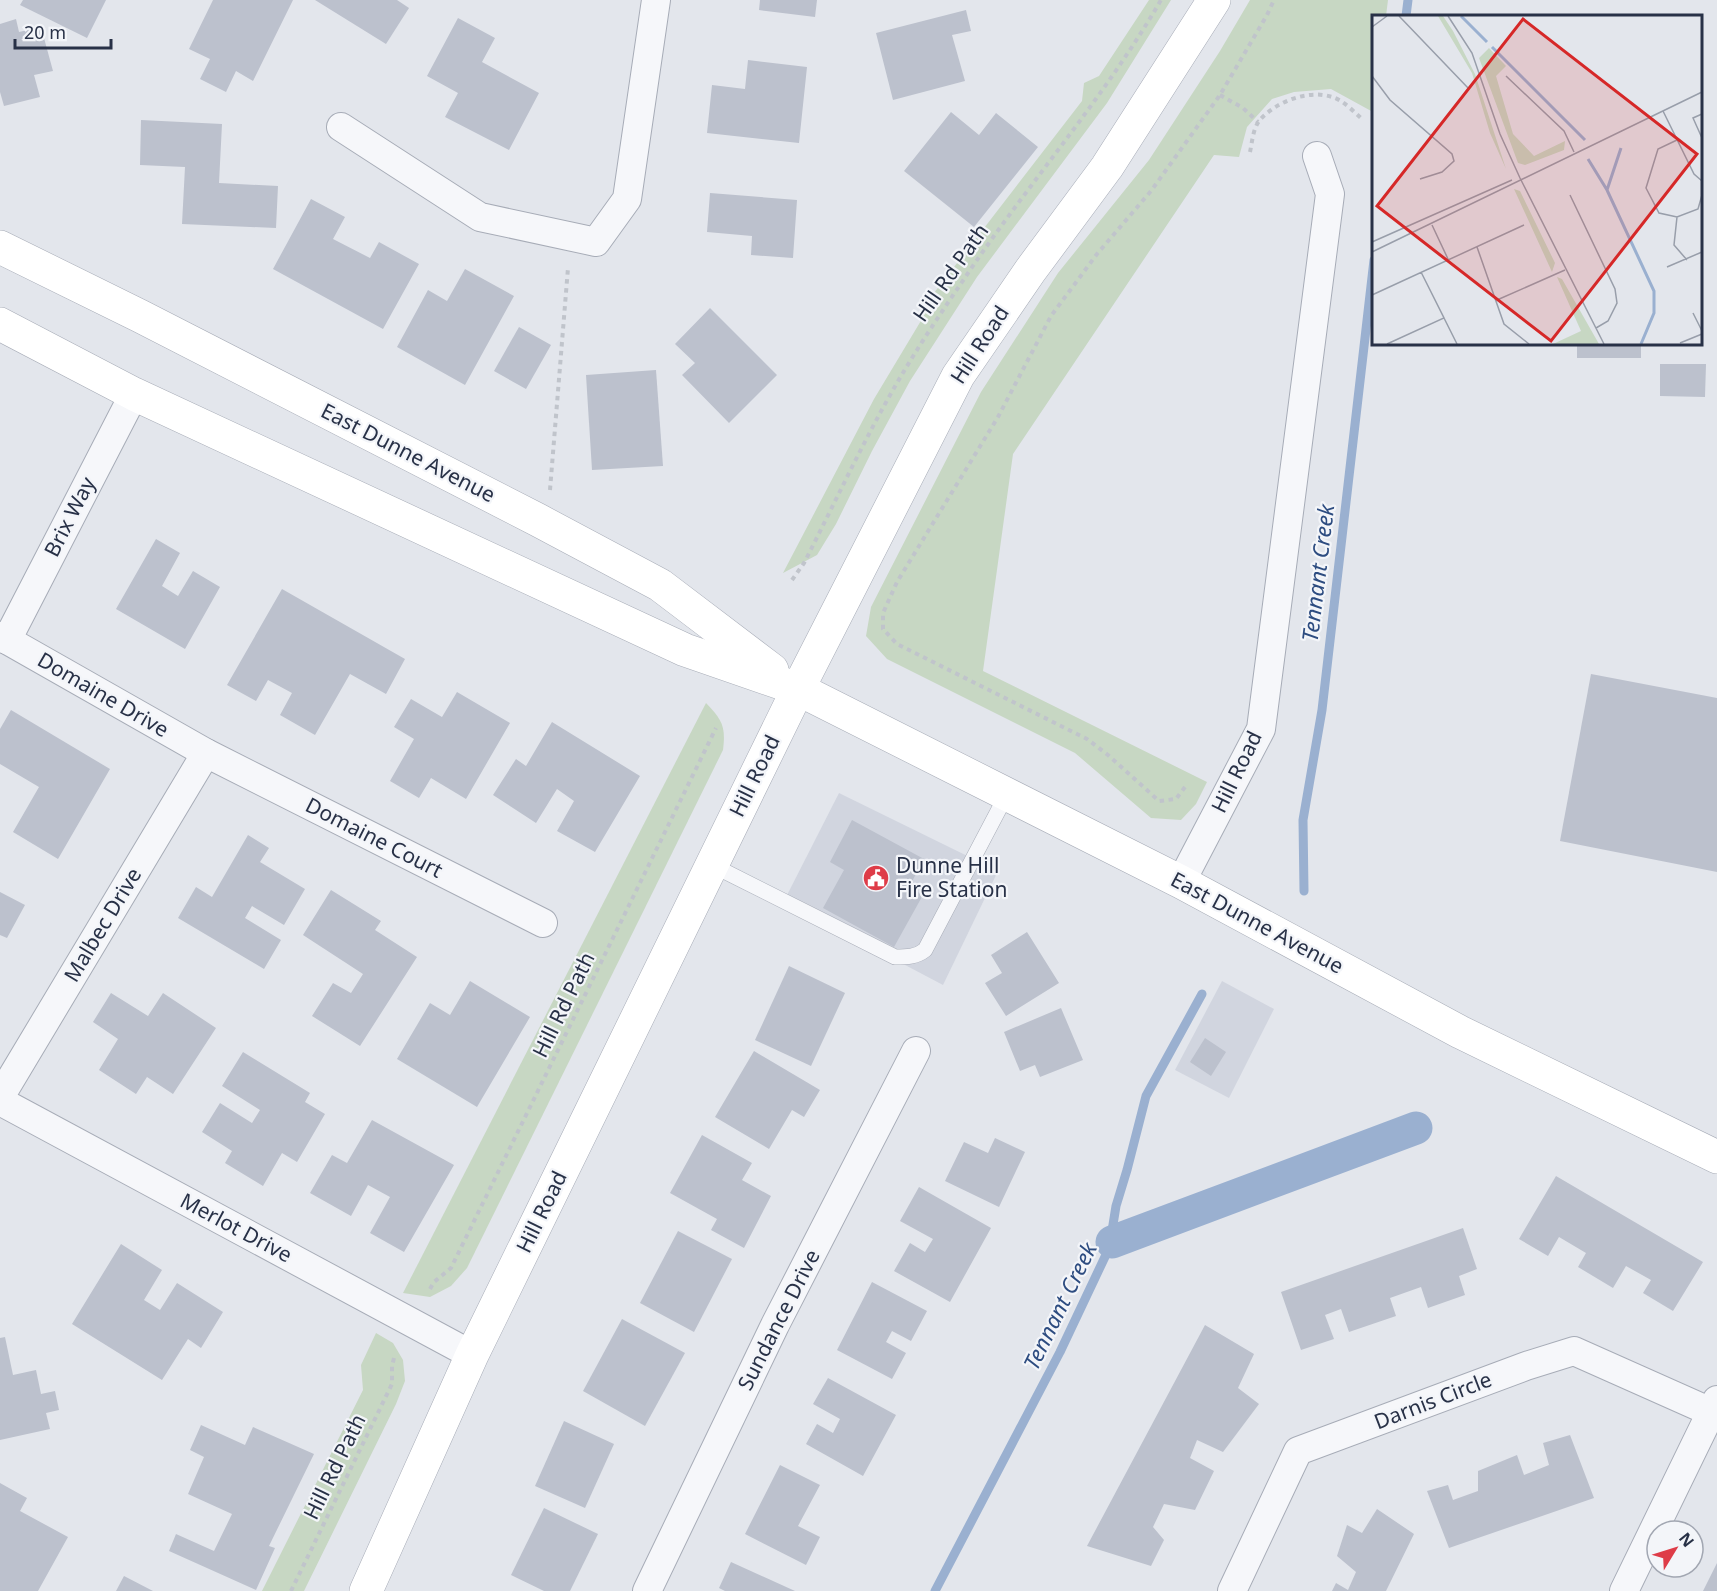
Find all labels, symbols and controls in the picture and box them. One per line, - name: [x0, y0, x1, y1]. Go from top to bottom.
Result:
- scale bar: [15, 12, 111, 50]
- inset map: [1372, 15, 1702, 345]
- text: 20 m: [24, 20, 66, 44]
- street label: Hill Rd Path: [906, 218, 994, 327]
- street label: Hill Road: [944, 300, 1015, 389]
- street label: East Dunne Avenue: [317, 396, 500, 508]
- street label: Brix Way: [37, 472, 101, 561]
- water label: Tennant Creek: [1294, 501, 1340, 643]
- street label: Domaine Drive: [33, 645, 174, 743]
- street label: Hill Road: [1204, 726, 1268, 817]
- street label: Hill Road: [722, 730, 786, 821]
- street label: Domaine Court: [301, 791, 448, 884]
- place label: Dunne Hill Fire Station: [896, 851, 1007, 903]
- street label: Malbec Drive: [57, 862, 147, 987]
- public building icon: Dunne Hill Fire Station: [861, 863, 891, 893]
- street label: East Dunne Avenue: [1166, 865, 1349, 980]
- street label: Hill Rd Path: [526, 947, 601, 1062]
- street label: Hill Road: [509, 1166, 573, 1257]
- street label: Merlot Drive: [176, 1186, 297, 1268]
- water label: Tennant Creek: [1015, 1236, 1103, 1374]
- street label: Sundance Drive: [731, 1244, 826, 1395]
- street label: Darnis Circle: [1370, 1365, 1496, 1435]
- street label: Hill Rd Path: [297, 1409, 372, 1524]
- north arrow: [1645, 1519, 1705, 1579]
- text: N: [1674, 1528, 1699, 1552]

